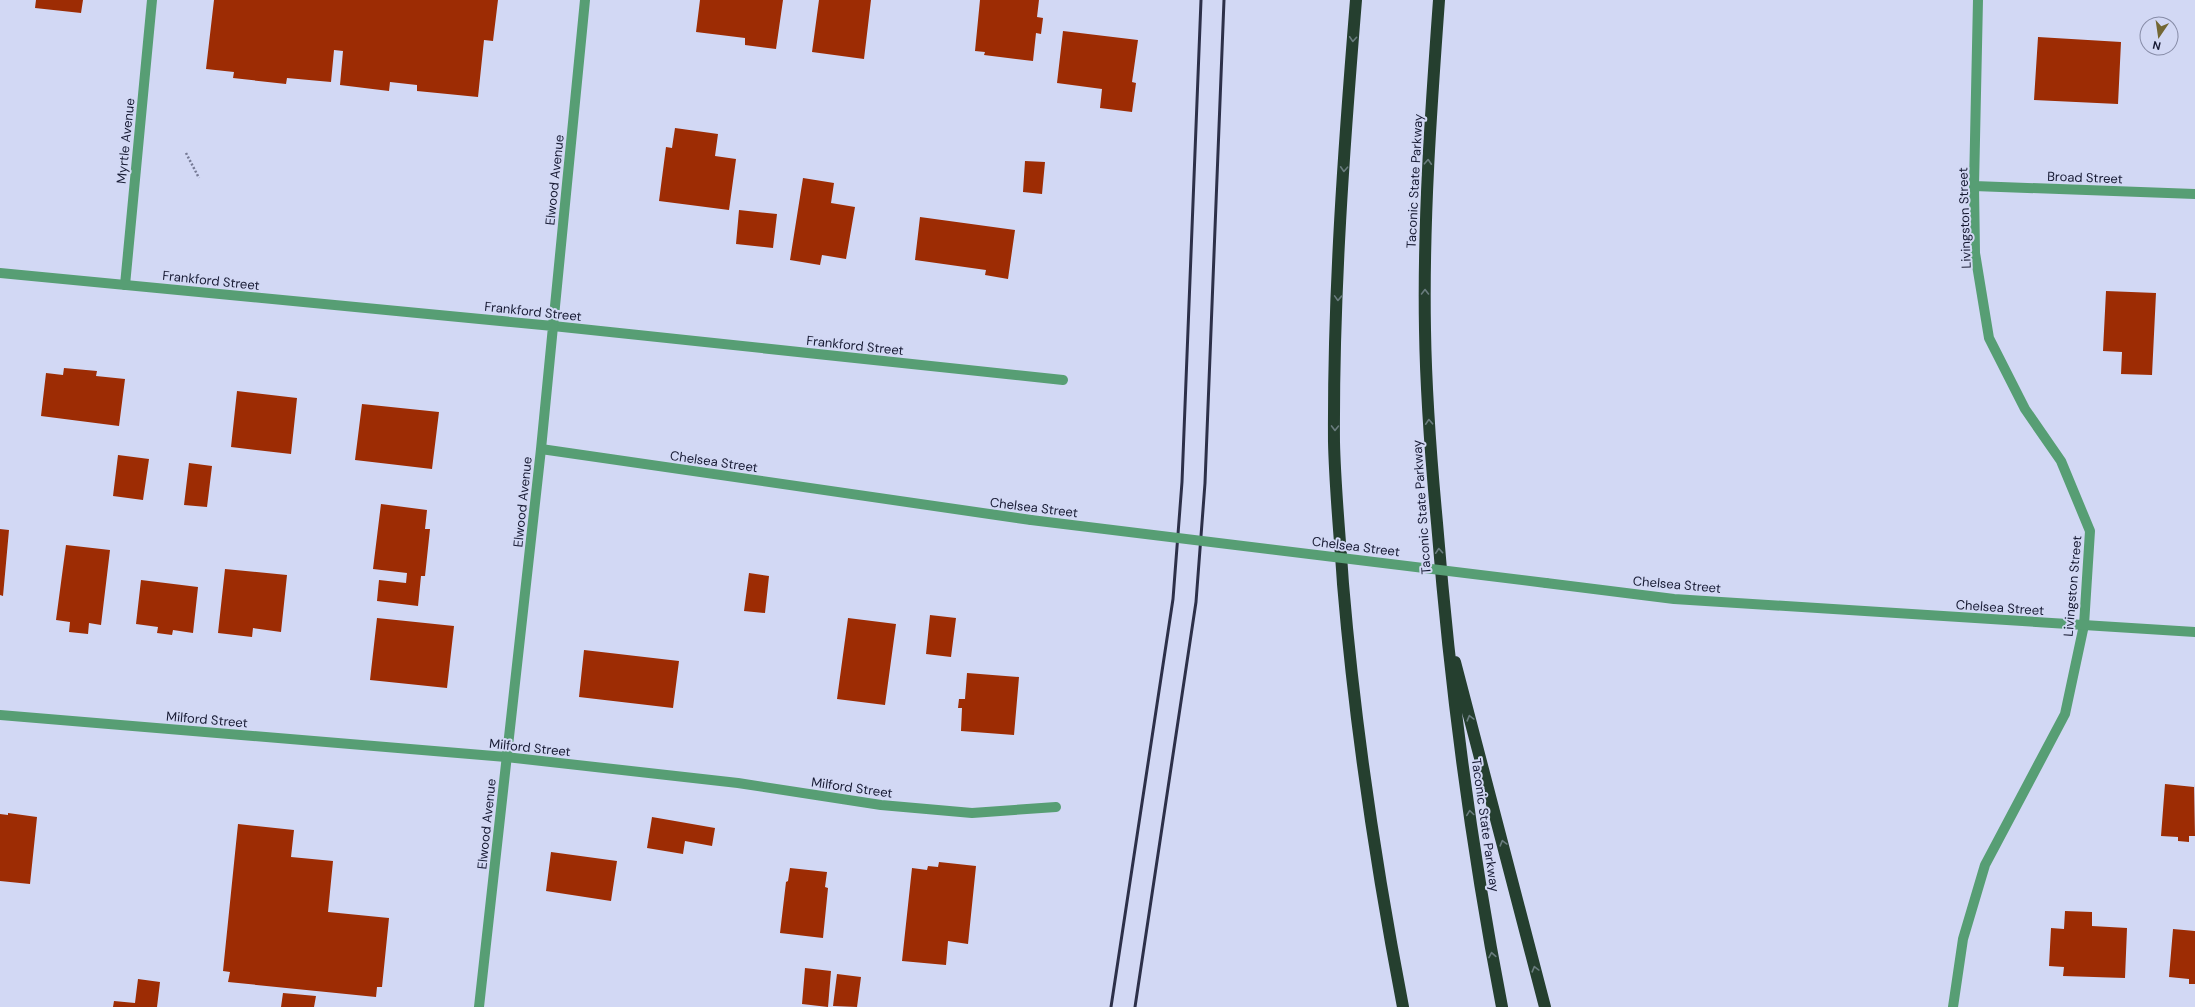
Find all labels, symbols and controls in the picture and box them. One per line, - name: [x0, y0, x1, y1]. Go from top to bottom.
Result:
- north arrow: [2139, 16, 2179, 56]
- one-way arrow: [1348, 36, 1357, 42]
- text: N: [2151, 38, 2162, 53]
- street label: Myrtle Avenue: [113, 97, 138, 185]
- street label: Taconic State Parkway: [1402, 113, 1427, 249]
- street label: Elwood Avenue: [541, 134, 568, 226]
- one-way arrow: [1424, 159, 1433, 165]
- one-way arrow: [1340, 166, 1348, 172]
- street label: Livingston Street: [1954, 167, 1975, 269]
- street label: Broad Street: [2047, 168, 2123, 187]
- street label: Frankford Street: [161, 267, 260, 294]
- one-way arrow: [1421, 289, 1429, 295]
- one-way arrow: [1334, 295, 1342, 301]
- street label: Frankford Street: [483, 298, 582, 325]
- street label: Frankford Street: [805, 332, 904, 359]
- one-way arrow: [1425, 419, 1433, 425]
- one-way arrow: [1330, 425, 1339, 431]
- street label: Taconic State Parkway: [1408, 439, 1435, 575]
- street label: Chelsea Street: [669, 447, 759, 476]
- street label: Elwood Avenue: [509, 456, 536, 548]
- street label: Chelsea Street: [989, 494, 1079, 521]
- street label: Chelsea Street: [1311, 533, 1401, 560]
- street label: Livingston Street: [2060, 535, 2085, 637]
- one-way arrow: [1434, 548, 1443, 554]
- street label: Chelsea Street: [1632, 572, 1722, 597]
- street label: Chelsea Street: [1955, 596, 2045, 619]
- street label: Milford Street: [165, 707, 248, 732]
- one-way arrow: [1466, 714, 1475, 721]
- street label: Milford Street: [488, 735, 572, 760]
- street label: Taconic State Parkway: [1468, 757, 1503, 893]
- street label: Milford Street: [810, 773, 894, 802]
- street label: Elwood Avenue: [473, 778, 500, 870]
- one-way arrow: [1466, 810, 1475, 816]
- one-way arrow: [1499, 840, 1507, 847]
- one-way arrow: [1488, 952, 1497, 958]
- one-way arrow: [1532, 966, 1540, 972]

